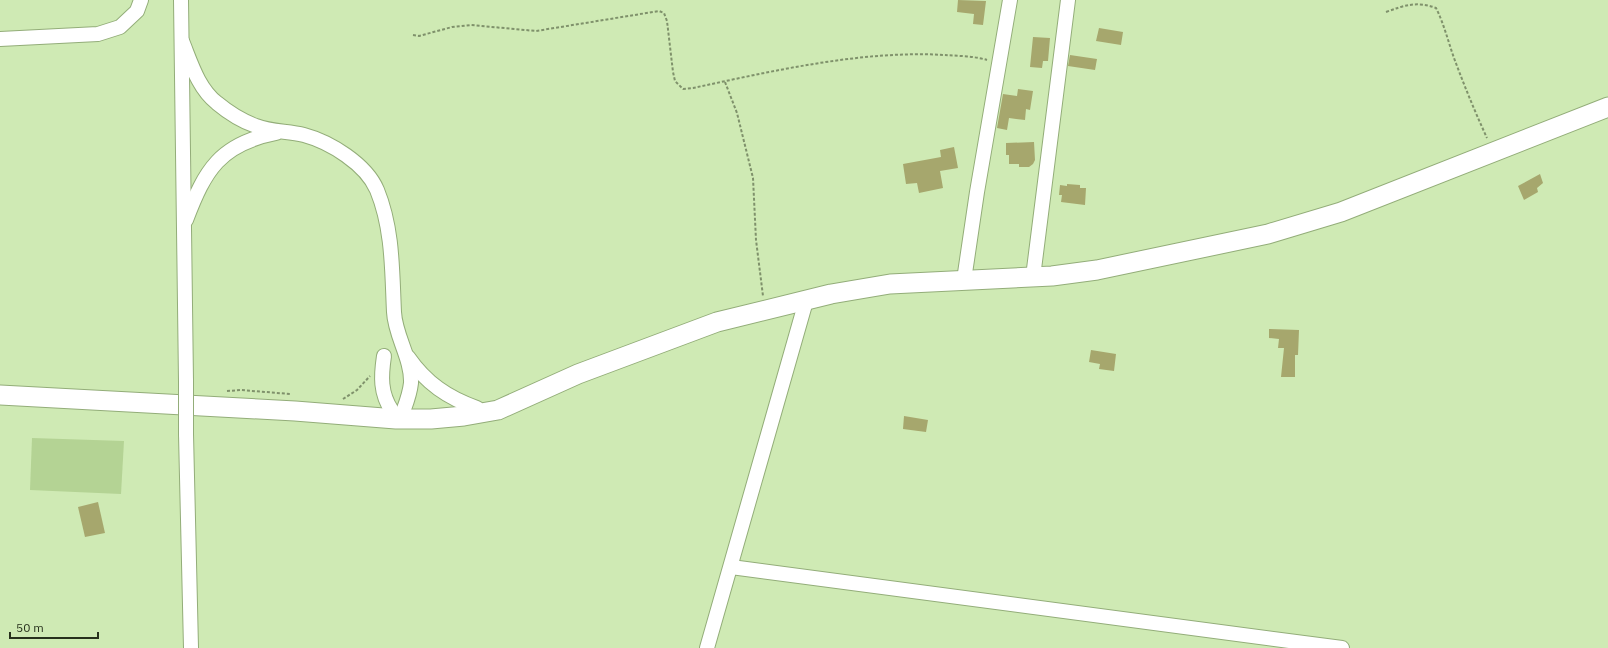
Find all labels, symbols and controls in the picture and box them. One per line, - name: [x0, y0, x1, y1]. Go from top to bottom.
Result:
- scale bar: [10, 614, 98, 640]
- text: 50 m: [16, 620, 44, 635]

